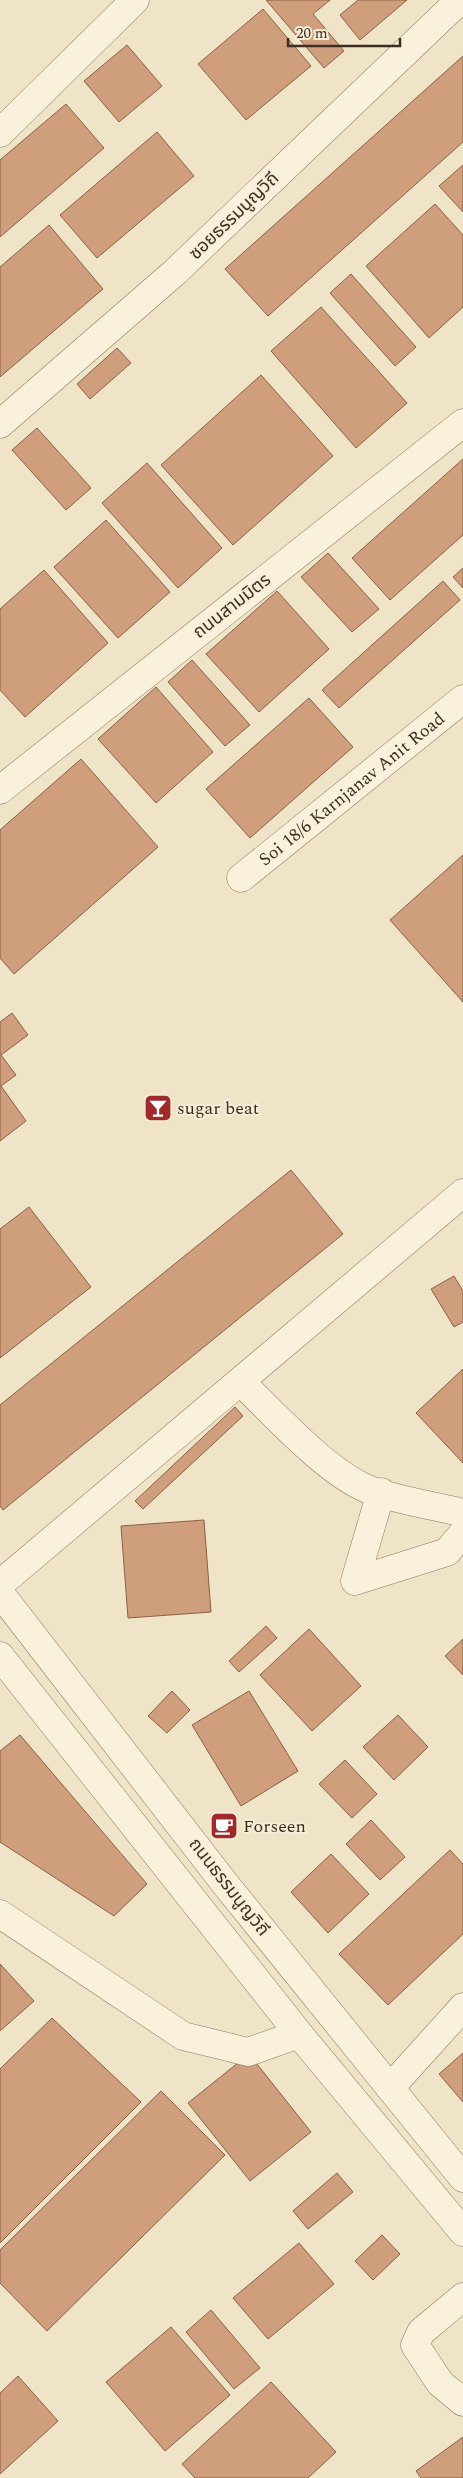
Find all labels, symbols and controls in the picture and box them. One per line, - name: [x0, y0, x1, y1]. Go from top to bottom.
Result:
- scale bar: [288, 15, 400, 47]
- text: 20 m: [296, 22, 328, 45]
- street label: ซอยธรรมนูญวิถี: [183, 166, 285, 266]
- street label: ถนนสามมิตร: [187, 567, 277, 645]
- street label: Soi 18/6 Karnjanav Anit Road: [253, 705, 451, 872]
- bar icon: sugar beat: [143, 1093, 173, 1123]
- place label: sugar beat: [177, 1095, 259, 1122]
- cafe icon: Forseen: [209, 1811, 239, 1841]
- place label: Forseen: [243, 1813, 306, 1840]
- street label: ถนนธรรมนูญวิถี: [182, 1832, 276, 1942]

